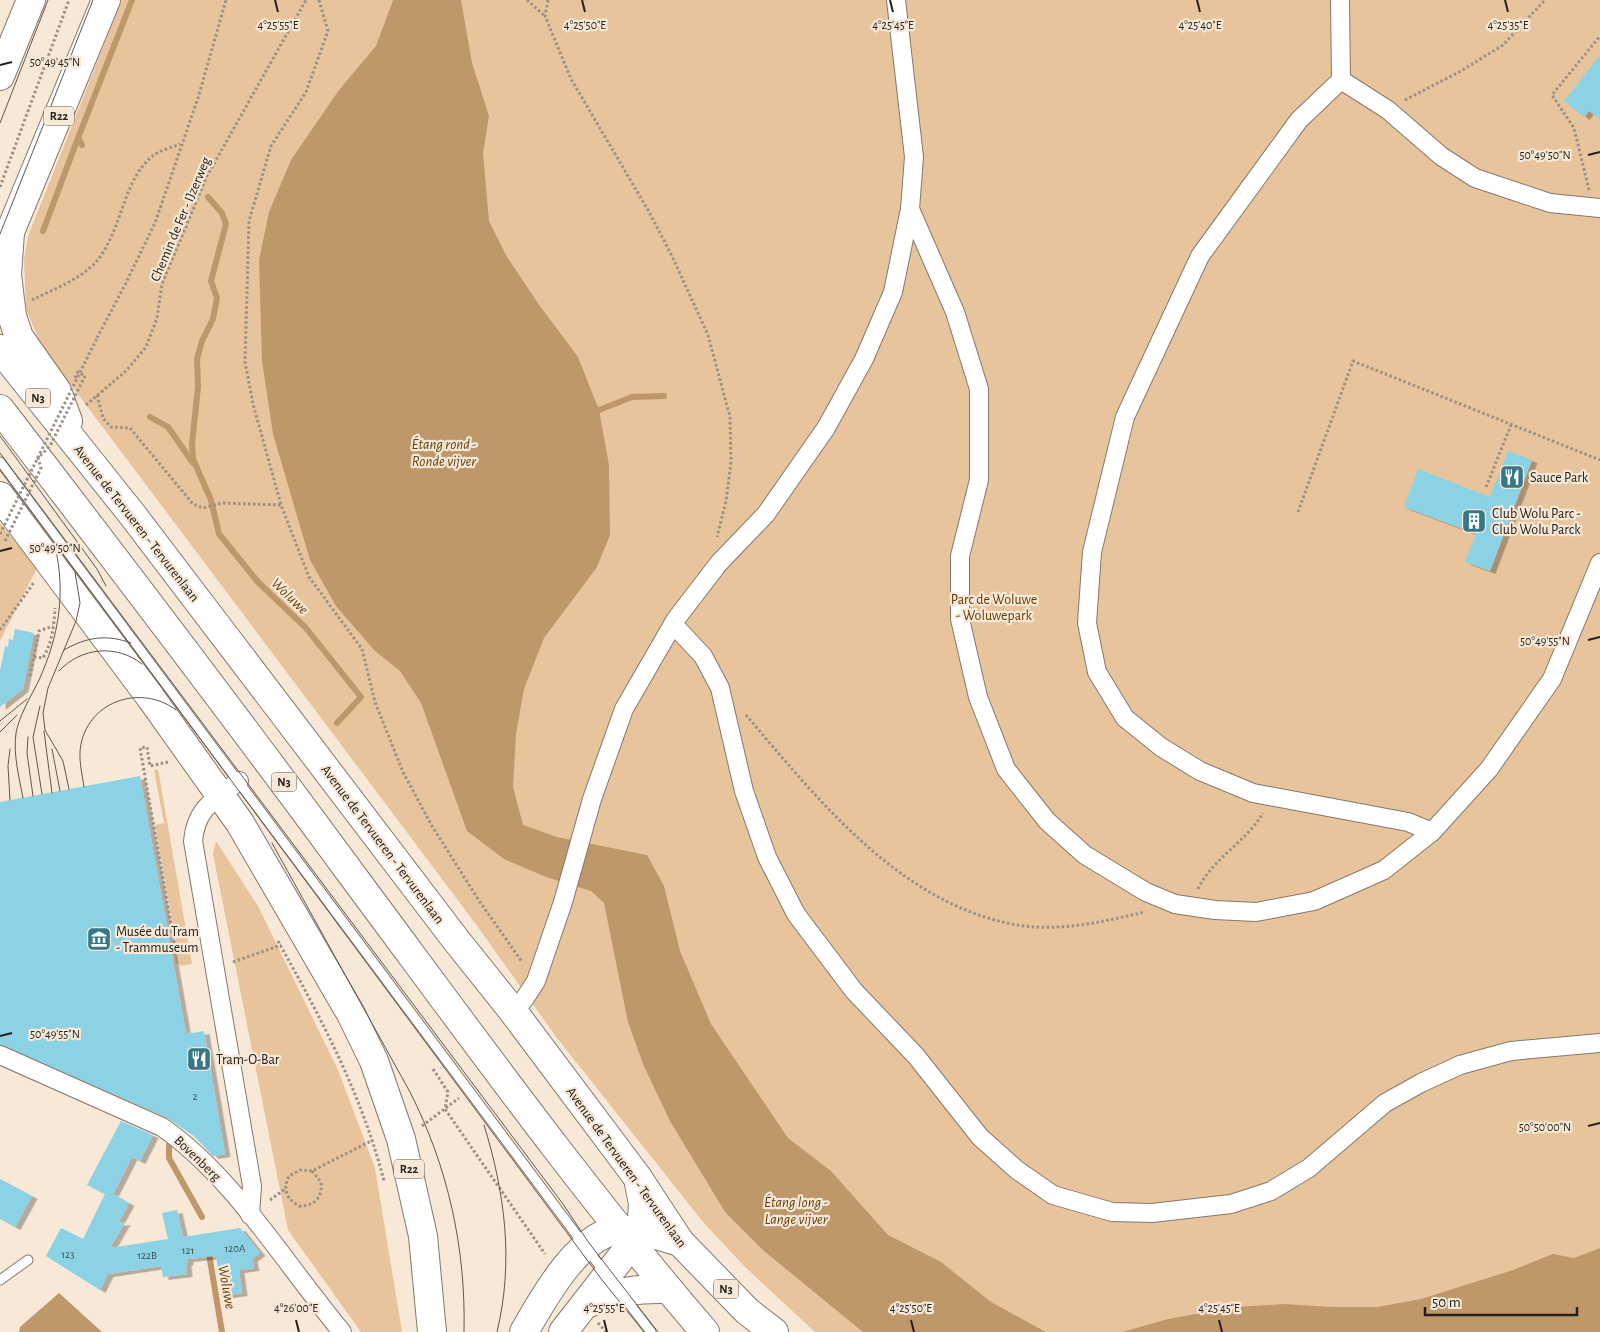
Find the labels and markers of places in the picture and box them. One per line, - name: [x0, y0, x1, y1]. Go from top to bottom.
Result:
- restaurant icon: Sauce Park: [1499, 464, 1525, 490]
- place label: Sauce Park: [1530, 471, 1589, 485]
- place label: Club Wolu Parc - Club Wolu Parck: [1492, 507, 1581, 537]
- building icon: Club Wolu Parc - Club Wolu Parck: [1461, 508, 1487, 534]
- place label: Musée du Tram - Trammuseum: [116, 925, 199, 955]
- museum icon: Musée du Tram - Trammuseum: [86, 926, 112, 952]
- restaurant icon: Tram-O-Bar: [186, 1046, 212, 1072]
- place label: Tram-O-Bar: [216, 1053, 280, 1067]

